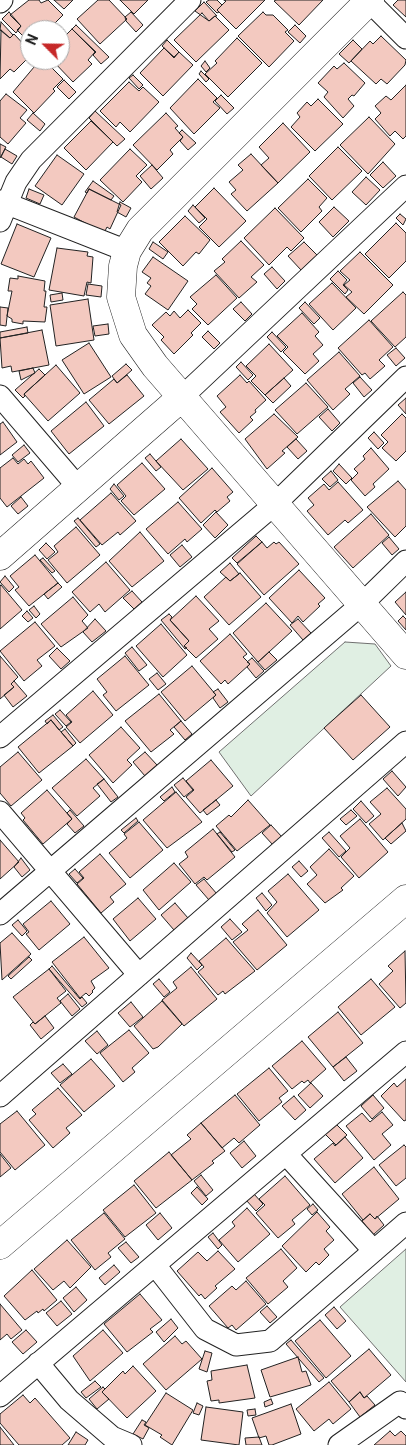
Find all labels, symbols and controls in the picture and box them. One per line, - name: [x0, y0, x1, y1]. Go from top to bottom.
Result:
- north arrow: [20, 20, 70, 70]
- text: N: [23, 32, 41, 47]

